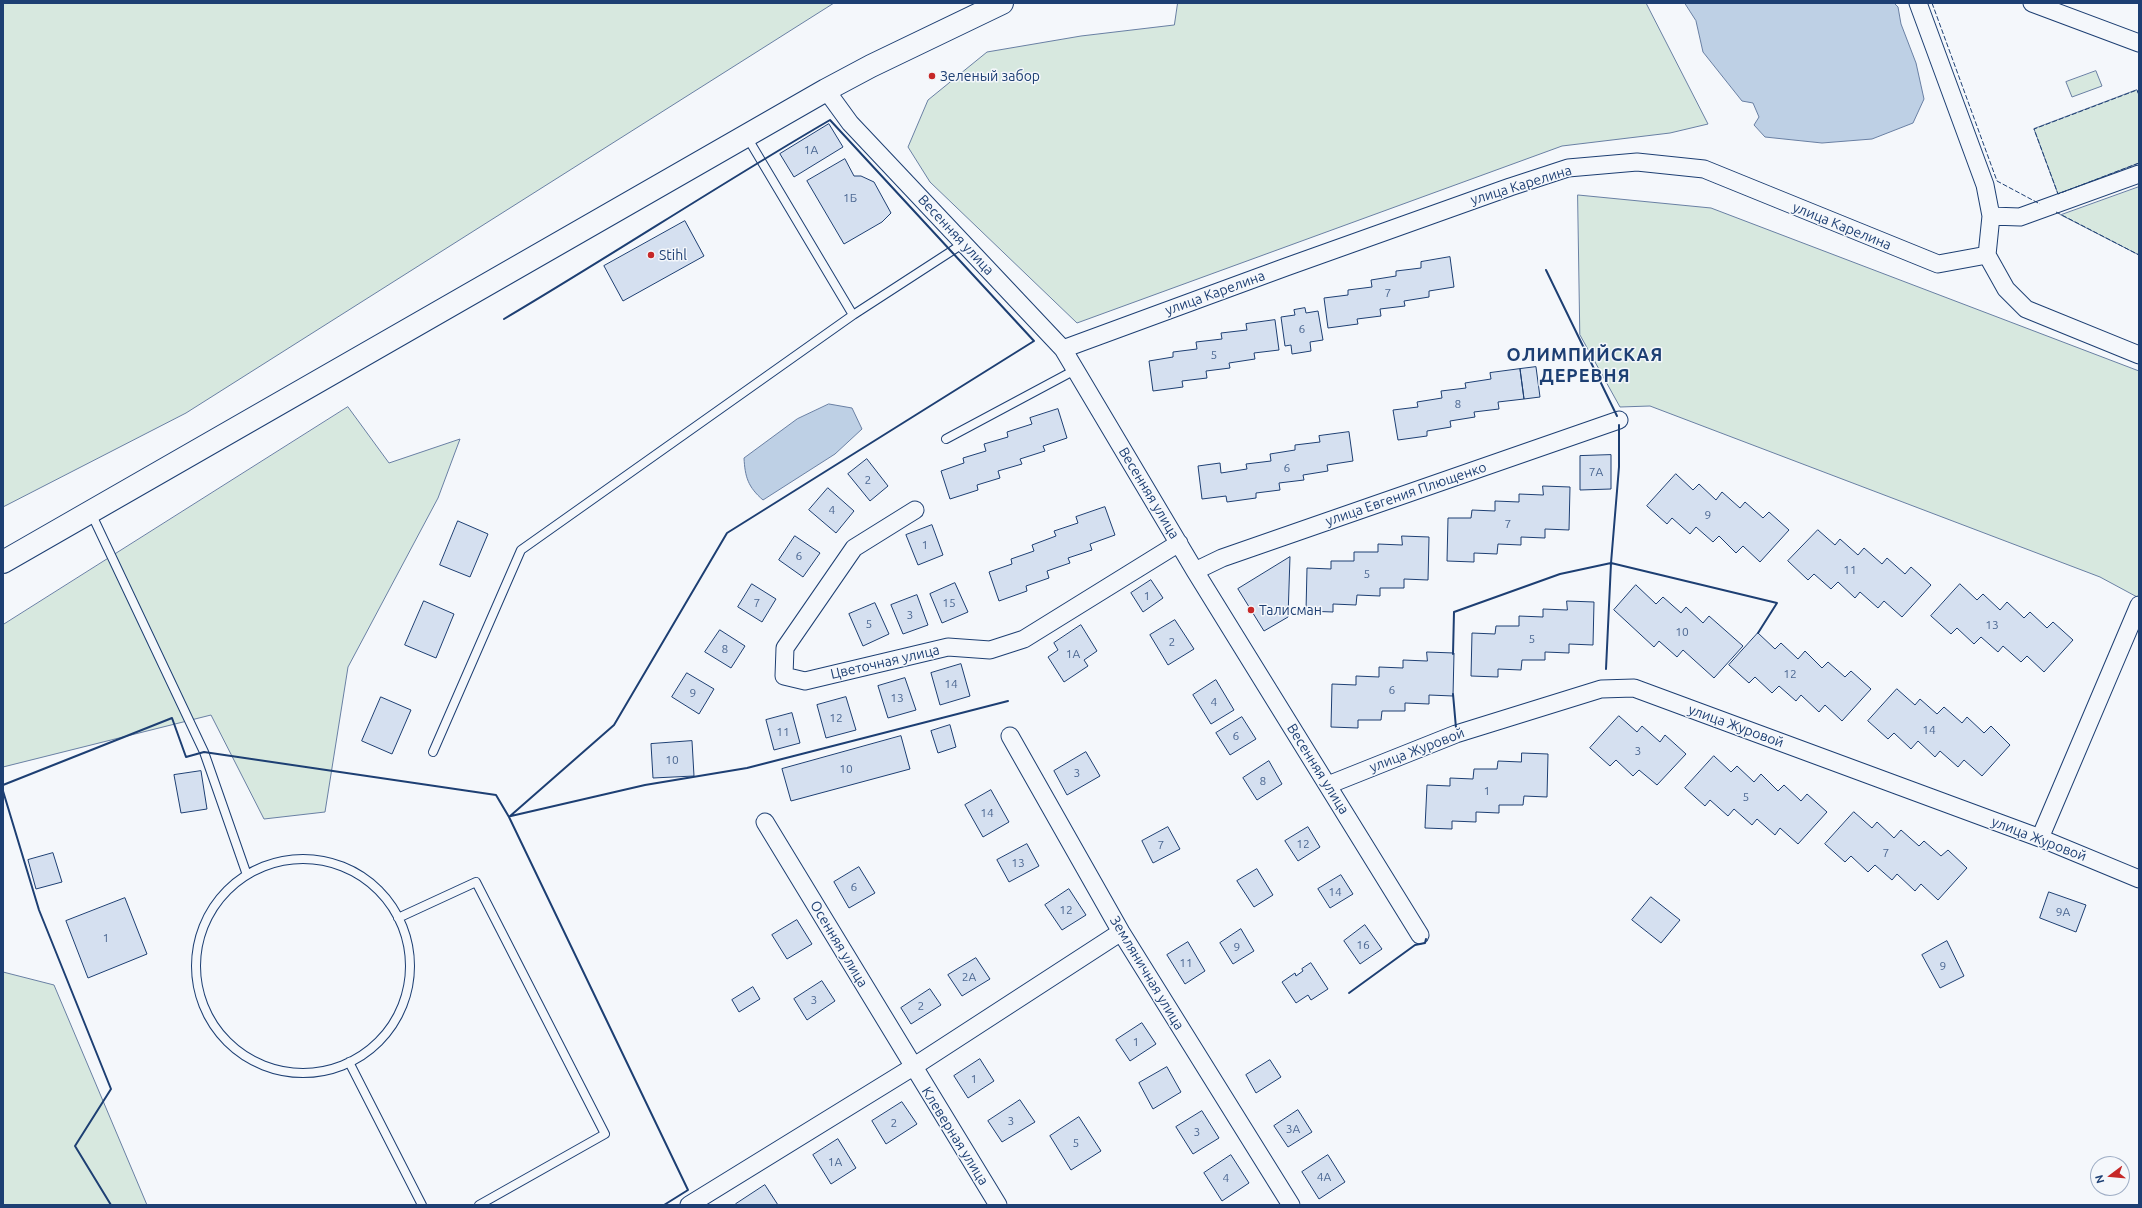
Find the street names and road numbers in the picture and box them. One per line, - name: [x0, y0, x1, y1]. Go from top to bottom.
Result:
- street label: улица Карелина: [1468, 162, 1574, 208]
- street label: Весенняя улица: [914, 191, 998, 279]
- street label: улица Карелина: [1790, 199, 1894, 253]
- street label: улица Карелина: [1163, 267, 1267, 319]
- street label: Весенняя улица: [1115, 444, 1183, 542]
- street label: улица Евгения Плющенко: [1323, 459, 1489, 529]
- street label: Цветочная улица: [829, 641, 941, 683]
- street label: улица Журовой: [1686, 701, 1786, 751]
- street label: Весенняя улица: [1283, 721, 1353, 817]
- street label: улица Журовой: [1367, 724, 1467, 776]
- street label: улица Журовой: [1989, 813, 2089, 865]
- street label: Осенняя улица: [807, 898, 871, 990]
- street label: Земляничная улица: [1106, 913, 1188, 1033]
- street label: Клеверная улица: [918, 1084, 992, 1188]

